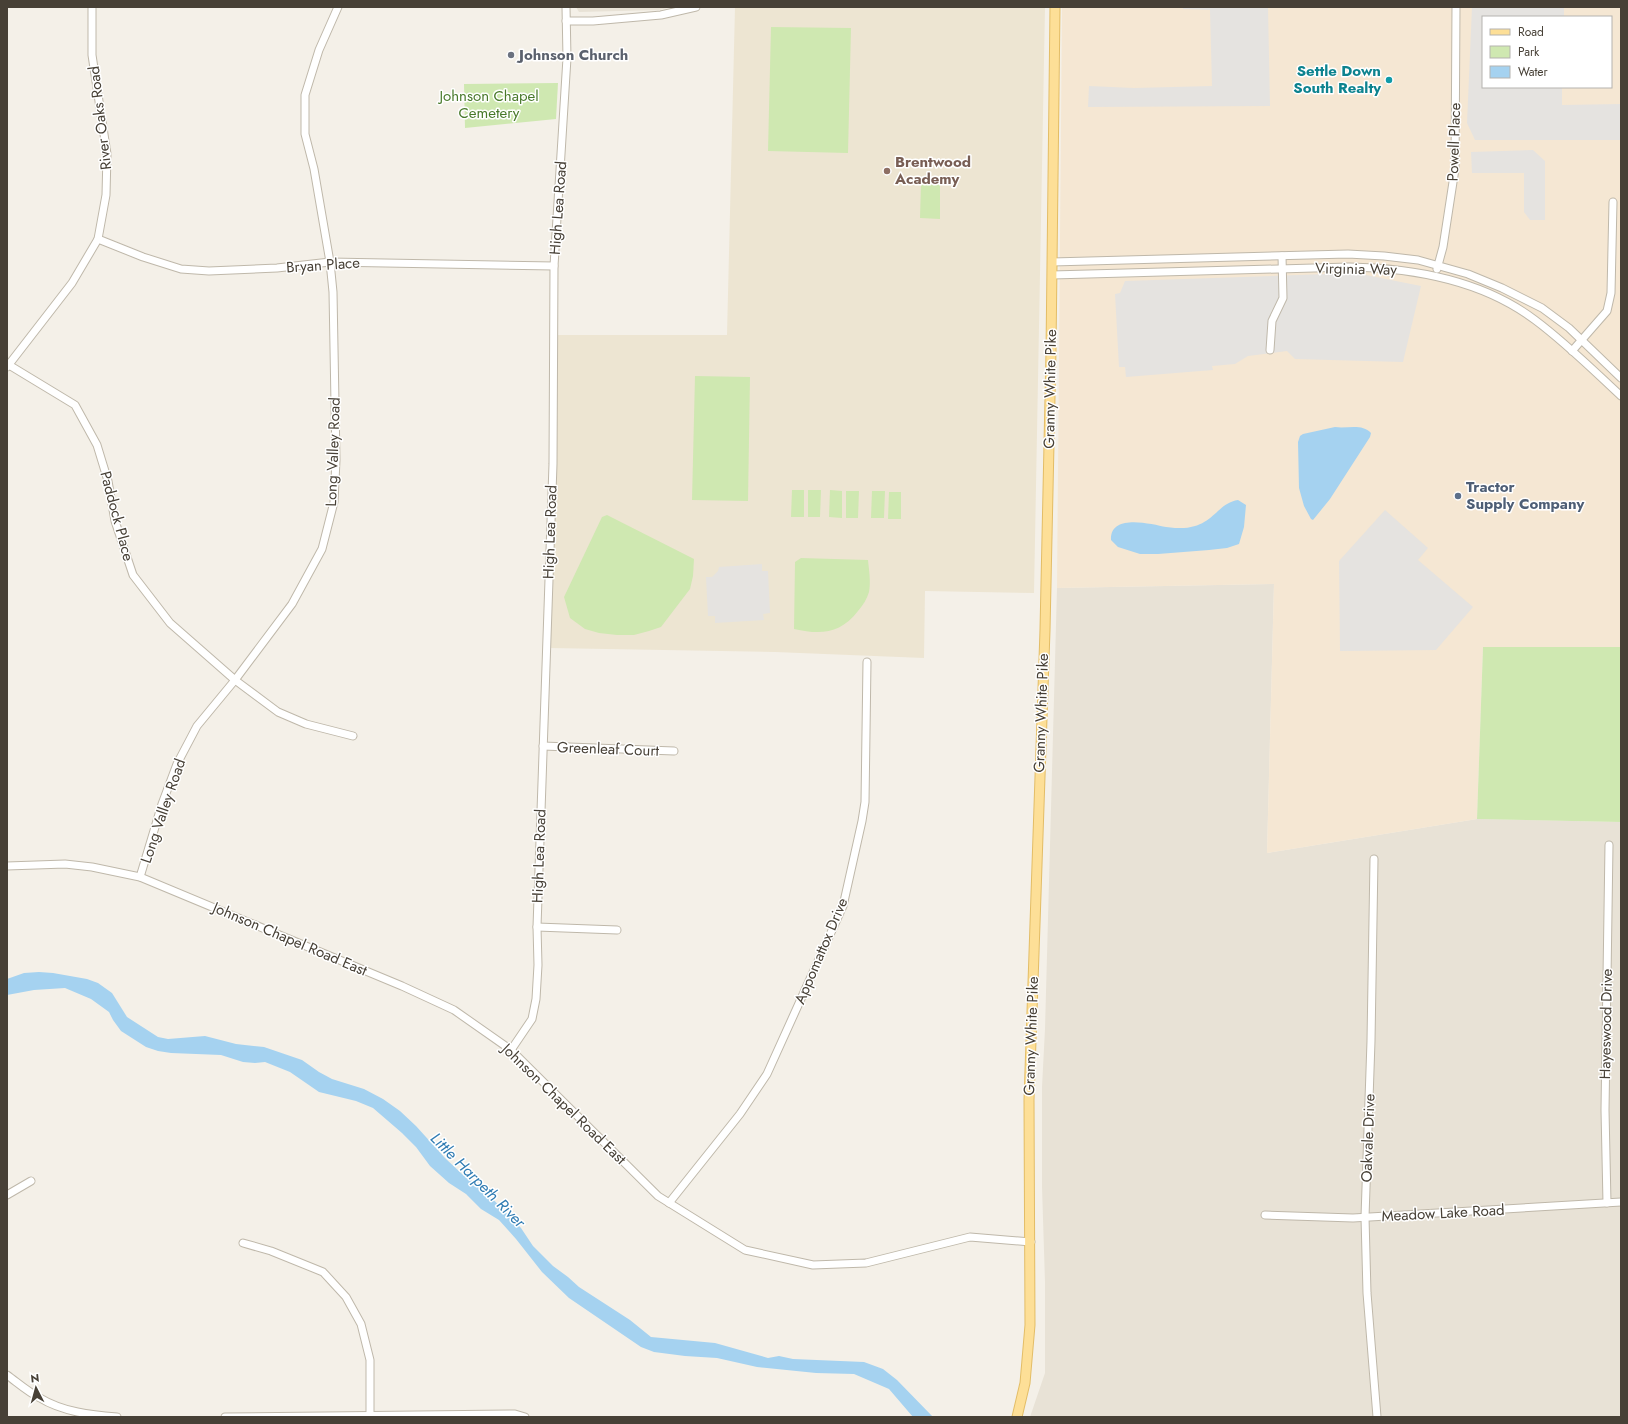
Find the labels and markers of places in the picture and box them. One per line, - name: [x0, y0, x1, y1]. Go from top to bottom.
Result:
- place label: Johnson Church: [516, 44, 628, 66]
- marker: Johnson Church: [506, 50, 516, 60]
- place label: Settle Down South Realty: [1293, 60, 1381, 99]
- marker: Settle Down South Realty: [1384, 75, 1394, 85]
- place label: Brentwood Academy: [894, 151, 971, 190]
- marker: Brentwood Academy: [882, 166, 892, 176]
- place label: Tractor Supply Company: [1466, 476, 1584, 515]
- marker: Tractor Supply Company: [1453, 491, 1463, 501]

